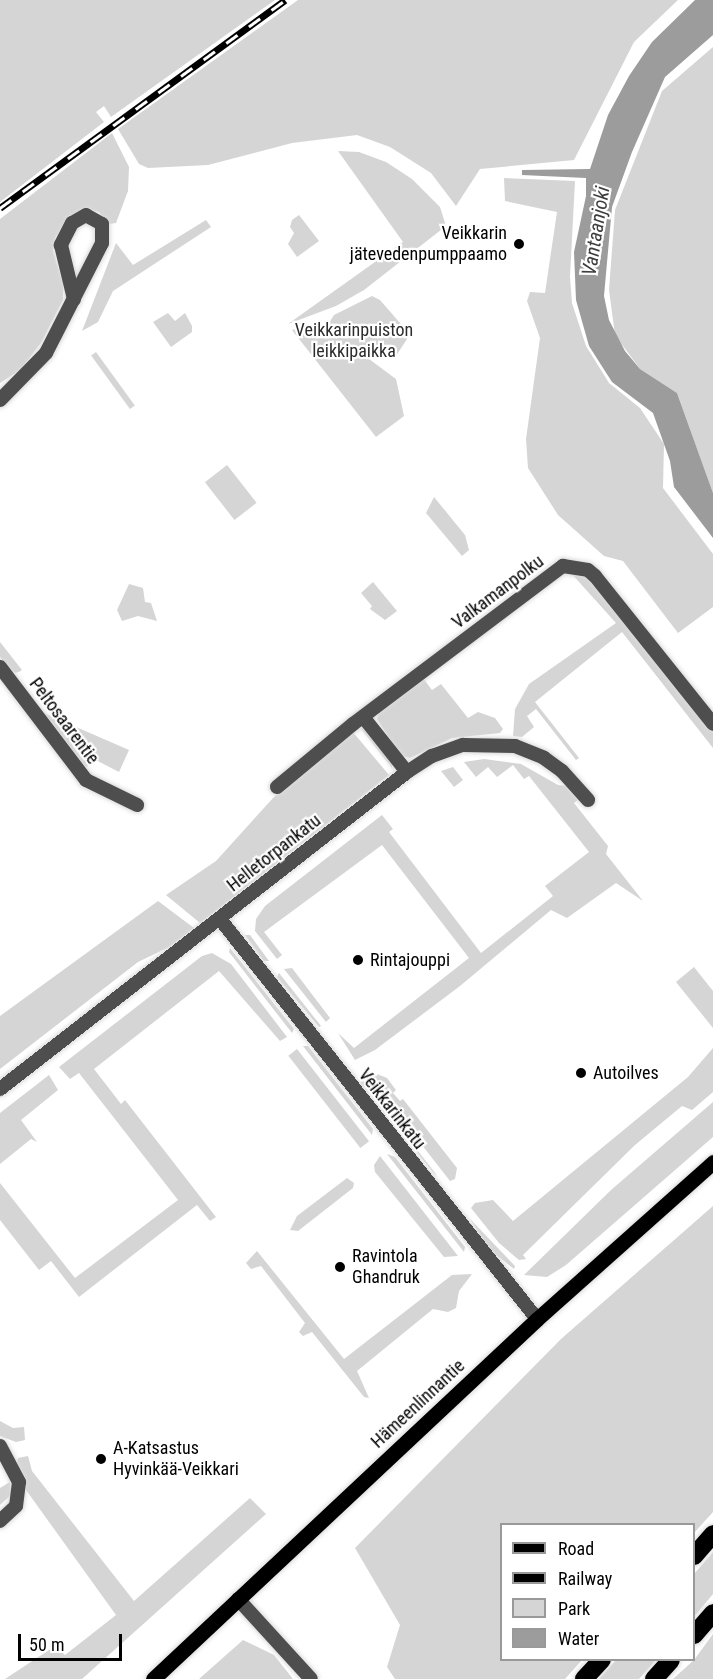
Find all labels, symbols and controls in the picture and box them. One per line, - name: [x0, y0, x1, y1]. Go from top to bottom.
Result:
- water label: Vantaanjoki: [577, 185, 615, 277]
- place label: Veikkarin jätevedenpumppaamo: [350, 223, 507, 266]
- marker: Veikkarin jätevedenpumppaamo: [512, 237, 526, 251]
- park label: Veikkarinpuiston leikkipaikka: [295, 320, 413, 362]
- street label: Valkamanpolku: [448, 551, 548, 633]
- street label: Peltosaarentie: [25, 674, 103, 768]
- street label: Helletorpankatu: [223, 810, 325, 896]
- place label: Rintajouppi: [370, 949, 450, 971]
- marker: Rintajouppi: [351, 953, 365, 967]
- place label: Autoilves: [593, 1062, 659, 1084]
- street label: Veikkarinkatu: [354, 1064, 430, 1154]
- marker: Autoilves: [574, 1066, 588, 1080]
- place label: Ravintola Ghandruk: [352, 1246, 420, 1288]
- marker: Ravintola Ghandruk: [333, 1260, 347, 1274]
- street label: Hämeenlinnantie: [367, 1355, 469, 1453]
- place label: A-Katsastus Hyvinkää-Veikkari: [113, 1438, 239, 1480]
- marker: A-Katsastus Hyvinkää-Veikkari: [94, 1452, 108, 1466]
- legend: [500, 1523, 695, 1661]
- text: Road: [558, 1538, 594, 1559]
- text: Railway: [558, 1568, 612, 1589]
- text: Park: [558, 1598, 590, 1619]
- scale bar: [21, 1622, 124, 1660]
- text: Water: [558, 1628, 599, 1649]
- text: 50 m: [29, 1634, 64, 1655]

